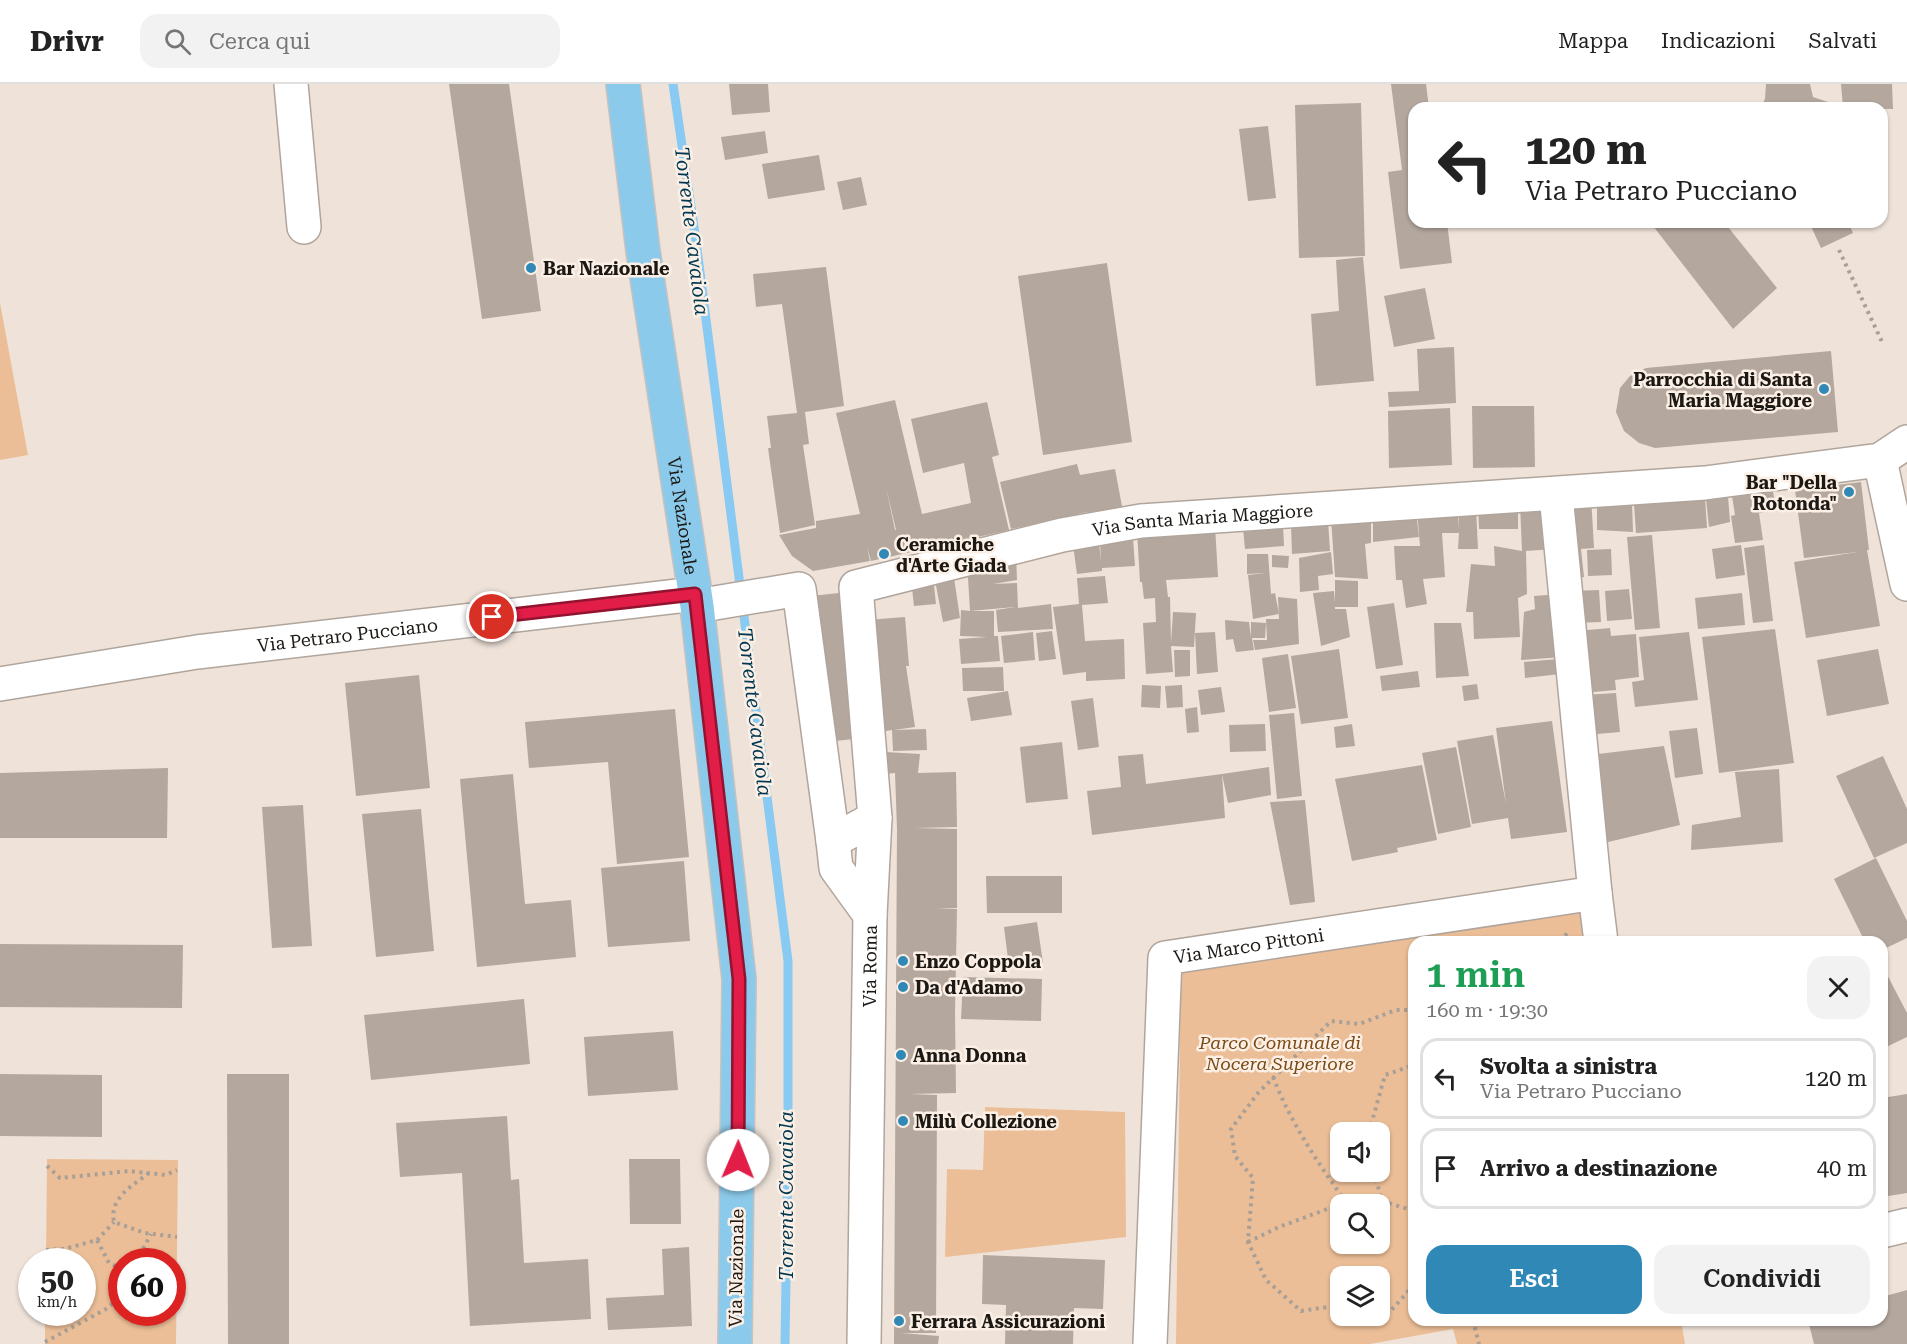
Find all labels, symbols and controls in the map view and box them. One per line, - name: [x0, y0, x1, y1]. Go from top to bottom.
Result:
- search box: [140, 14, 560, 68]
- text: Drivr: [30, 25, 104, 58]
- icon: search: [161, 25, 194, 58]
- text: Cerca qui: [209, 29, 310, 54]
- text: Mappa: [1558, 29, 1628, 53]
- text: Indicazioni: [1661, 29, 1775, 53]
- text: Salvati: [1808, 29, 1877, 53]
- text: 120 m: [1525, 125, 1647, 174]
- icon: left: [1426, 126, 1504, 204]
- water label: Torrente Cavaiola: [670, 145, 714, 317]
- text: Via Petraro Pucciano: [1525, 175, 1797, 207]
- place label: Bar Nazionale: [543, 258, 670, 279]
- marker: Bar Nazionale: [524, 261, 538, 275]
- place label: Parrocchia di Santa Maria Maggiore: [1633, 369, 1812, 411]
- marker: Parrocchia di Santa Maria Maggiore: [1817, 382, 1831, 396]
- street label: Via Nazionale: [664, 456, 703, 576]
- place label: Bar "Della Rotonda": [1746, 472, 1837, 514]
- marker: Bar "Della Rotonda": [1842, 485, 1856, 499]
- street label: Via Santa Maria Maggiore: [1090, 499, 1314, 540]
- place label: Ceramiche d'Arte Giada: [896, 534, 1007, 576]
- marker: Ceramiche d'Arte Giada: [877, 547, 891, 561]
- pin: [466, 591, 517, 642]
- icon: arrive: [475, 600, 508, 633]
- street label: Via Petraro Pucciano: [256, 614, 439, 655]
- water label: Torrente Cavaiola: [733, 626, 777, 798]
- street label: Via Marco Pittoni: [1172, 924, 1326, 967]
- street label: Via Roma: [858, 925, 880, 1007]
- place label: Enzo Coppola: [915, 951, 1042, 972]
- marker: Enzo Coppola: [896, 954, 910, 968]
- text: 1 min: [1426, 954, 1525, 996]
- button: close: [1807, 956, 1870, 1019]
- place label: Da d'Adamo: [915, 977, 1024, 998]
- marker: Da d'Adamo: [896, 980, 910, 994]
- text: 160 m · 19:30: [1426, 998, 1548, 1022]
- park label: Parco Comunale di Nocera Superiore: [1198, 1032, 1361, 1074]
- place label: Anna Donna: [913, 1045, 1027, 1066]
- marker: Anna Donna: [894, 1048, 908, 1062]
- text: Svolta a sinistra: [1480, 1054, 1657, 1079]
- icon: left: [1429, 1062, 1462, 1095]
- text: 120 m: [1804, 1066, 1867, 1091]
- text: Via Petraro Pucciano: [1480, 1079, 1682, 1103]
- water label: Torrente Cavaiola: [774, 1111, 798, 1281]
- place label: Milù Collezione: [915, 1111, 1057, 1132]
- marker: Milù Collezione: [896, 1114, 910, 1128]
- map controls: [1330, 1122, 1390, 1326]
- button: sound: [1330, 1122, 1390, 1182]
- position arrow: [706, 1128, 770, 1192]
- icon: arrive: [1429, 1152, 1462, 1185]
- text: Arrivo a destinazione: [1480, 1156, 1717, 1181]
- text: 40 m: [1817, 1156, 1867, 1181]
- button: search: [1330, 1194, 1390, 1254]
- street label: Via Nazionale: [724, 1208, 748, 1327]
- button: Esci: [1426, 1245, 1642, 1314]
- button: Condividi: [1654, 1245, 1870, 1314]
- speed limit sign: 60: [108, 1248, 186, 1326]
- text: 50: [40, 1262, 74, 1297]
- button: layers: [1330, 1266, 1390, 1326]
- text: km/h: [37, 1293, 77, 1311]
- place label: Ferrara Assicurazioni: [911, 1311, 1105, 1332]
- marker: Ferrara Assicurazioni: [892, 1314, 906, 1328]

